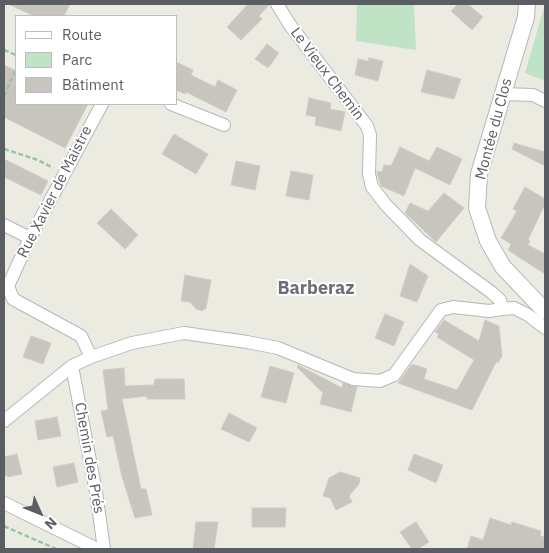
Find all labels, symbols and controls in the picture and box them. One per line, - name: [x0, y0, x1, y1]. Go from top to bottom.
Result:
- legend: [15, 15, 178, 105]
- street label: Le Vieux Chemin: [286, 24, 368, 124]
- text: Route: [62, 25, 102, 44]
- text: Parc: [62, 50, 92, 69]
- text: Bâtiment: [62, 75, 124, 94]
- street label: Montée du Clos: [472, 76, 516, 182]
- street label: Rue Xavier de Maistre: [14, 123, 96, 261]
- district label: Barberaz: [277, 278, 355, 300]
- street label: Chemin des Prés: [70, 401, 108, 515]
- north arrow: [15, 488, 65, 538]
- text: N: [41, 514, 61, 533]

